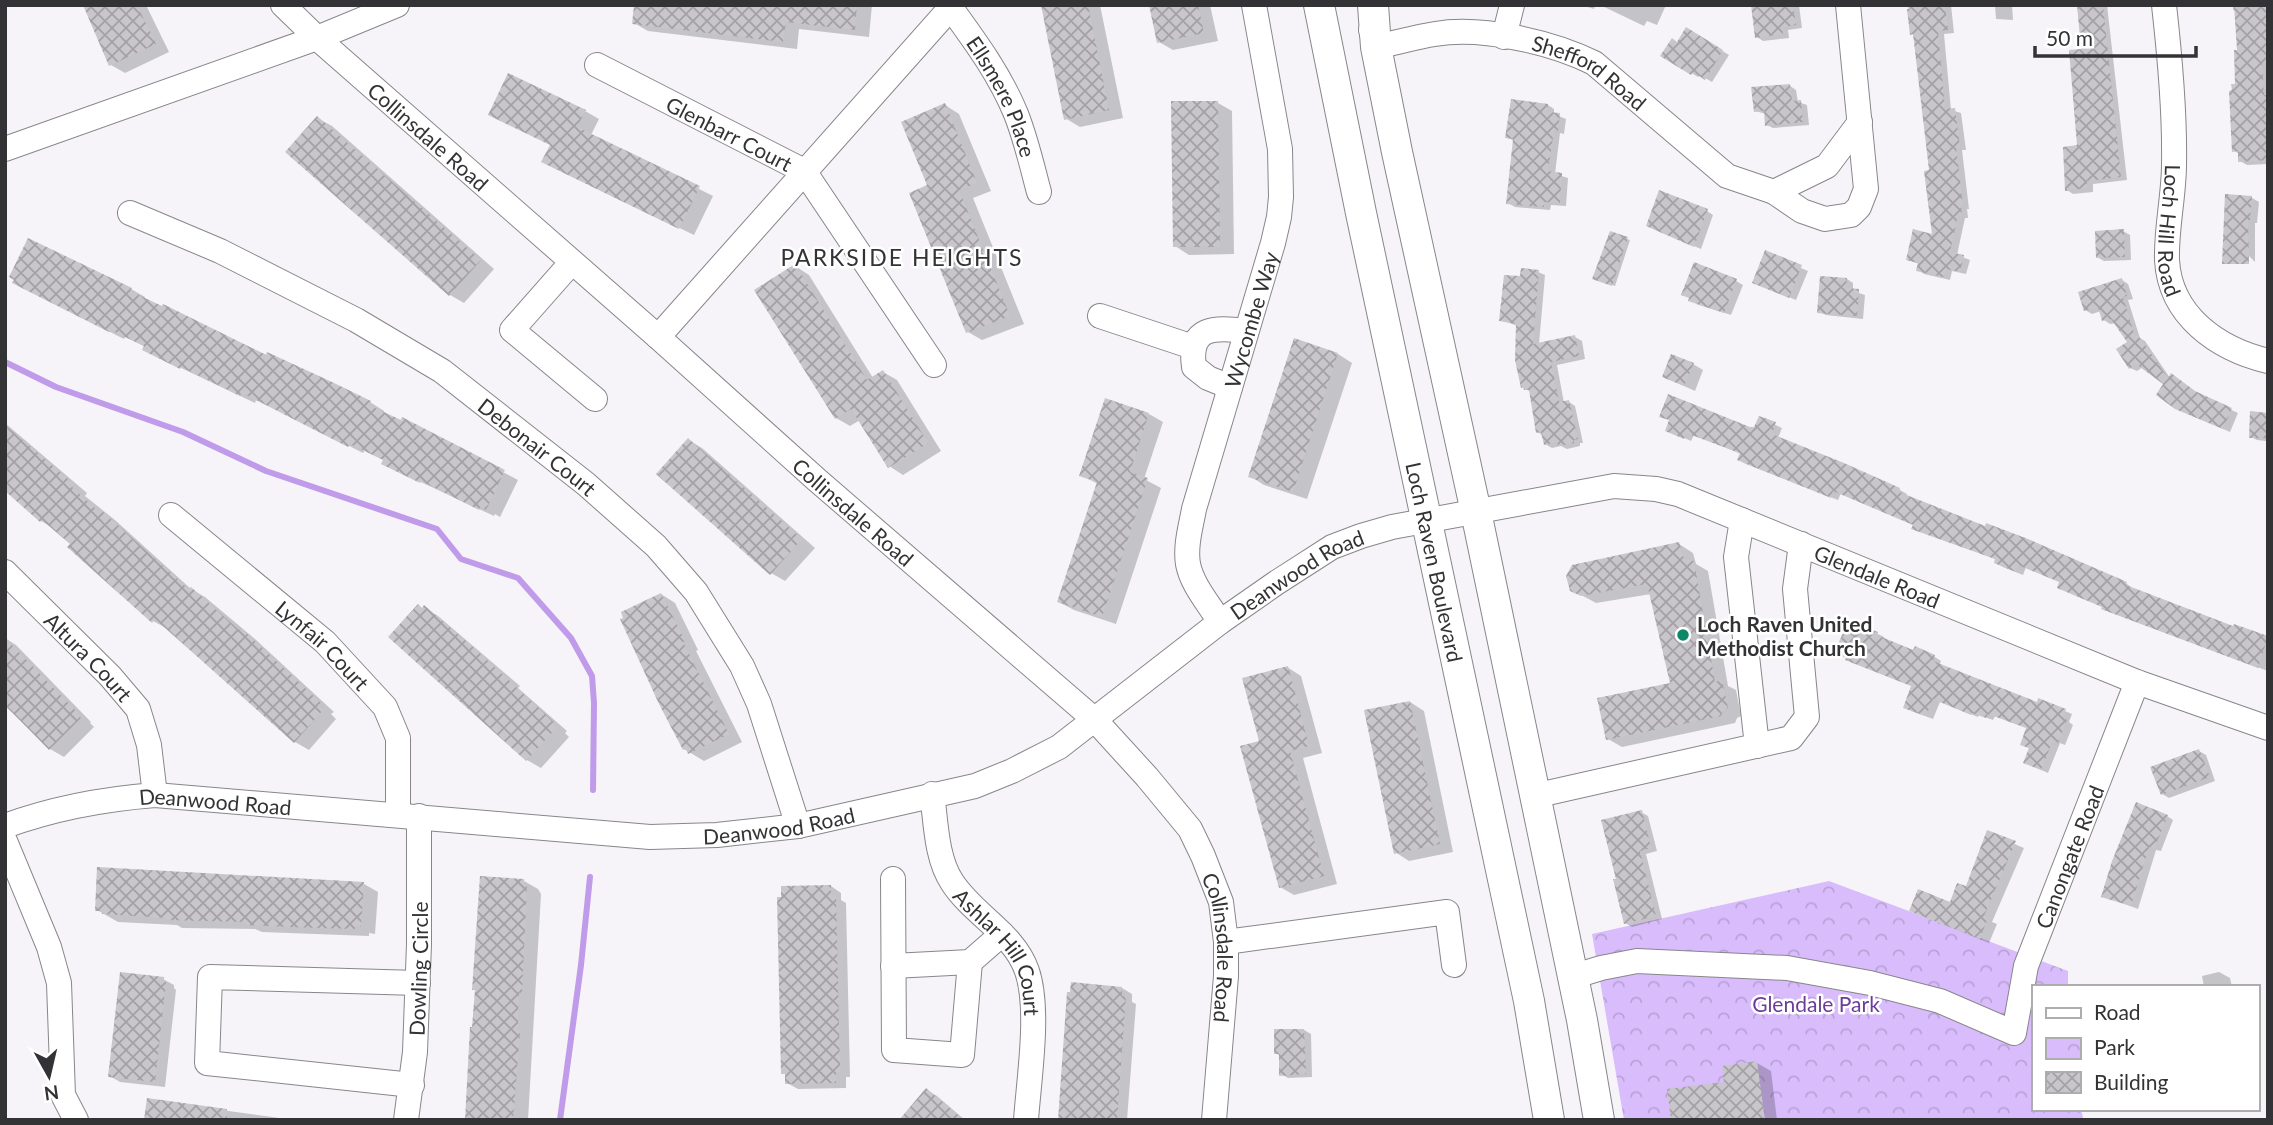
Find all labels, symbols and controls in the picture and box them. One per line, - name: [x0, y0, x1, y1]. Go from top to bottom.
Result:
- scale bar: [2035, 14, 2196, 58]
- text: 50 m: [2046, 25, 2093, 50]
- street label: Shefford Road: [1530, 29, 1652, 115]
- street label: Ellsmere Place: [962, 31, 1042, 160]
- street label: Collinsdale Road: [363, 77, 494, 195]
- street label: Glenbarr Court: [662, 90, 797, 176]
- street label: Loch Hill Road: [2154, 164, 2187, 300]
- district label: PARKSIDE HEIGHTS: [780, 243, 1024, 271]
- street label: Wycombe Way: [1218, 248, 1282, 390]
- street label: Debonair Court: [474, 392, 602, 501]
- street label: Collinsdale Road: [788, 452, 919, 571]
- street label: Loch Raven Boulevard: [1402, 460, 1469, 664]
- street label: Deanwood Road: [1225, 524, 1367, 624]
- street label: Glendale Road: [1811, 539, 1944, 613]
- street label: Lynfair Court: [271, 595, 375, 695]
- street label: Altura Court: [40, 607, 138, 706]
- place label: Loch Raven United Methodist Church: [1697, 611, 1872, 660]
- marker: Loch Raven United Methodist Church: [1675, 627, 1691, 643]
- street label: Canongate Road: [2030, 781, 2108, 932]
- street label: Deanwood Road: [138, 783, 292, 819]
- street label: Deanwood Road: [703, 801, 857, 848]
- street label: Collinsdale Road: [1198, 869, 1239, 1023]
- street label: Ashlar Hill Court: [949, 883, 1046, 1017]
- street label: Dowling Circle: [403, 901, 432, 1036]
- legend: [2032, 985, 2259, 1111]
- park label: Glendale Park: [1752, 991, 1880, 1016]
- text: Road: [2094, 999, 2141, 1024]
- text: Park: [2094, 1034, 2135, 1059]
- north arrow: [14, 1041, 84, 1111]
- text: Building: [2094, 1069, 2169, 1094]
- text: N: [43, 1081, 60, 1106]

